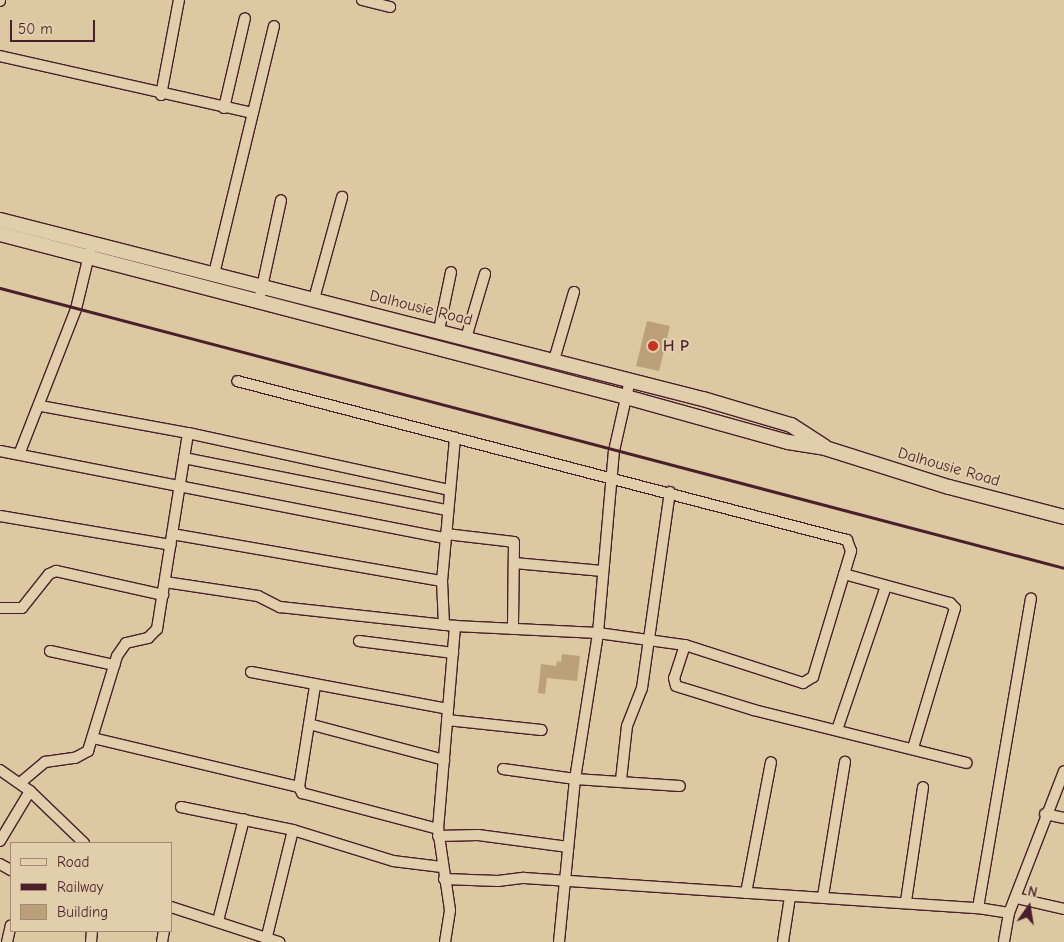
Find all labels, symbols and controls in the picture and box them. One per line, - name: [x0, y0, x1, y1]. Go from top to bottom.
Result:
- scale bar: [12, 10, 98, 42]
- text: 50 m: [18, 20, 53, 38]
- street label: Dalhousie Road: [368, 286, 474, 330]
- place label: H P: [663, 336, 689, 356]
- marker: H P: [647, 340, 659, 352]
- street label: Dalhousie Road: [896, 443, 1002, 491]
- legend: [10, 842, 172, 932]
- text: Road: [57, 853, 89, 871]
- text: Railway: [57, 878, 103, 896]
- north arrow: [1004, 882, 1054, 932]
- text: N: [1026, 883, 1039, 901]
- text: Building: [57, 903, 108, 921]

